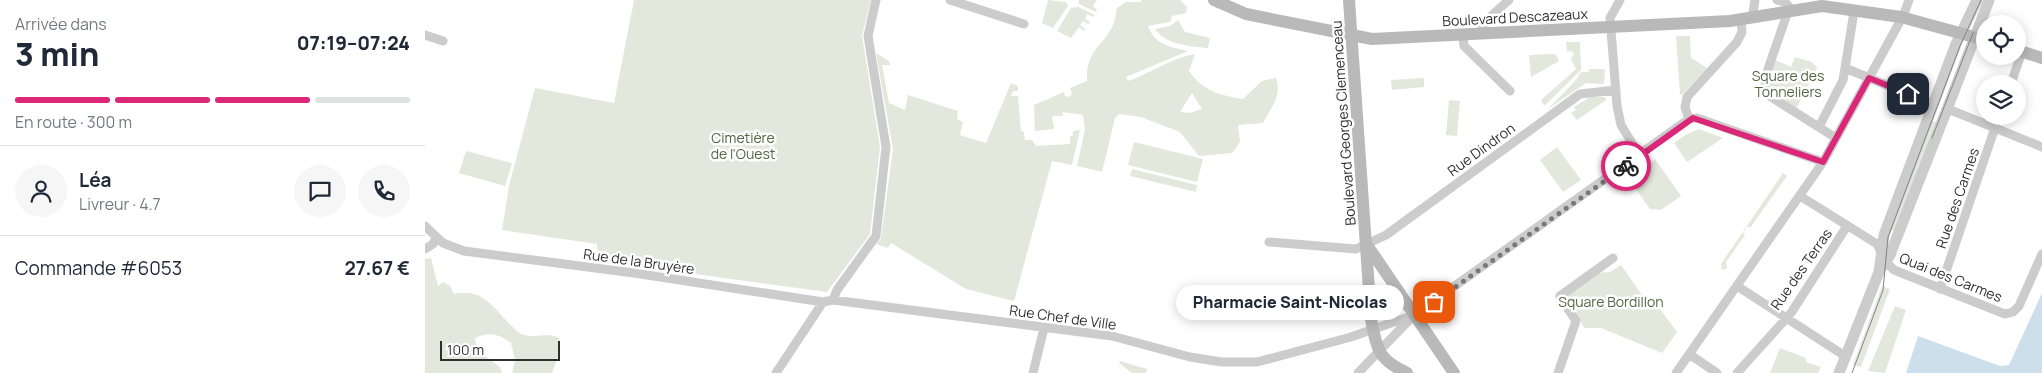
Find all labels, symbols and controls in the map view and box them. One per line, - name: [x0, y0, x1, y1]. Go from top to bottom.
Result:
- street label: Boulevard Descazeaux: [1442, 4, 1589, 30]
- text: Arrivée dans: [15, 13, 107, 35]
- map controls: [1976, 15, 2026, 125]
- button: locate: [1976, 15, 2026, 65]
- street label: Boulevard Georges Clemenceau: [1326, 20, 1360, 226]
- text: 07:19–07:24: [297, 30, 410, 56]
- text: 3 min: [15, 32, 99, 76]
- park label: Square des Tonneliers: [1752, 66, 1824, 101]
- pin: [1887, 73, 1929, 115]
- button: layers: [1976, 75, 2026, 125]
- icon: home: [1894, 80, 1922, 108]
- text: En route · 300 m: [15, 111, 132, 133]
- street label: Rue Dindron: [1444, 118, 1518, 180]
- park label: Cimetière de l'Ouest: [711, 128, 776, 163]
- courier: [1601, 141, 1651, 191]
- street label: Rue des Carmes: [1931, 145, 1983, 251]
- icon: bike: [1612, 152, 1640, 180]
- button: person: [15, 165, 67, 217]
- button: chat: [294, 165, 346, 217]
- button: phone: [358, 165, 410, 217]
- text: Léa: [79, 167, 111, 193]
- text: Livreur · 4.7: [79, 193, 161, 215]
- street label: Rue des Terras: [1766, 225, 1836, 313]
- street label: Rue de la Bruyère: [582, 244, 696, 278]
- street label: Quai des Carmes: [1897, 248, 2005, 306]
- text: Commande #6053: [15, 255, 182, 281]
- text: 27.67 €: [344, 255, 410, 281]
- pin: [1413, 281, 1455, 323]
- callout: Pharmacie Saint-Nicolas: [1177, 284, 1404, 320]
- icon: bag: [1420, 288, 1448, 316]
- text: Pharmacie Saint-Nicolas: [1193, 291, 1387, 313]
- park label: Square Bordillon: [1558, 292, 1664, 311]
- street label: Rue Chef de Ville: [1008, 300, 1118, 334]
- scale bar: [440, 338, 560, 361]
- text: 100 m: [447, 340, 484, 359]

